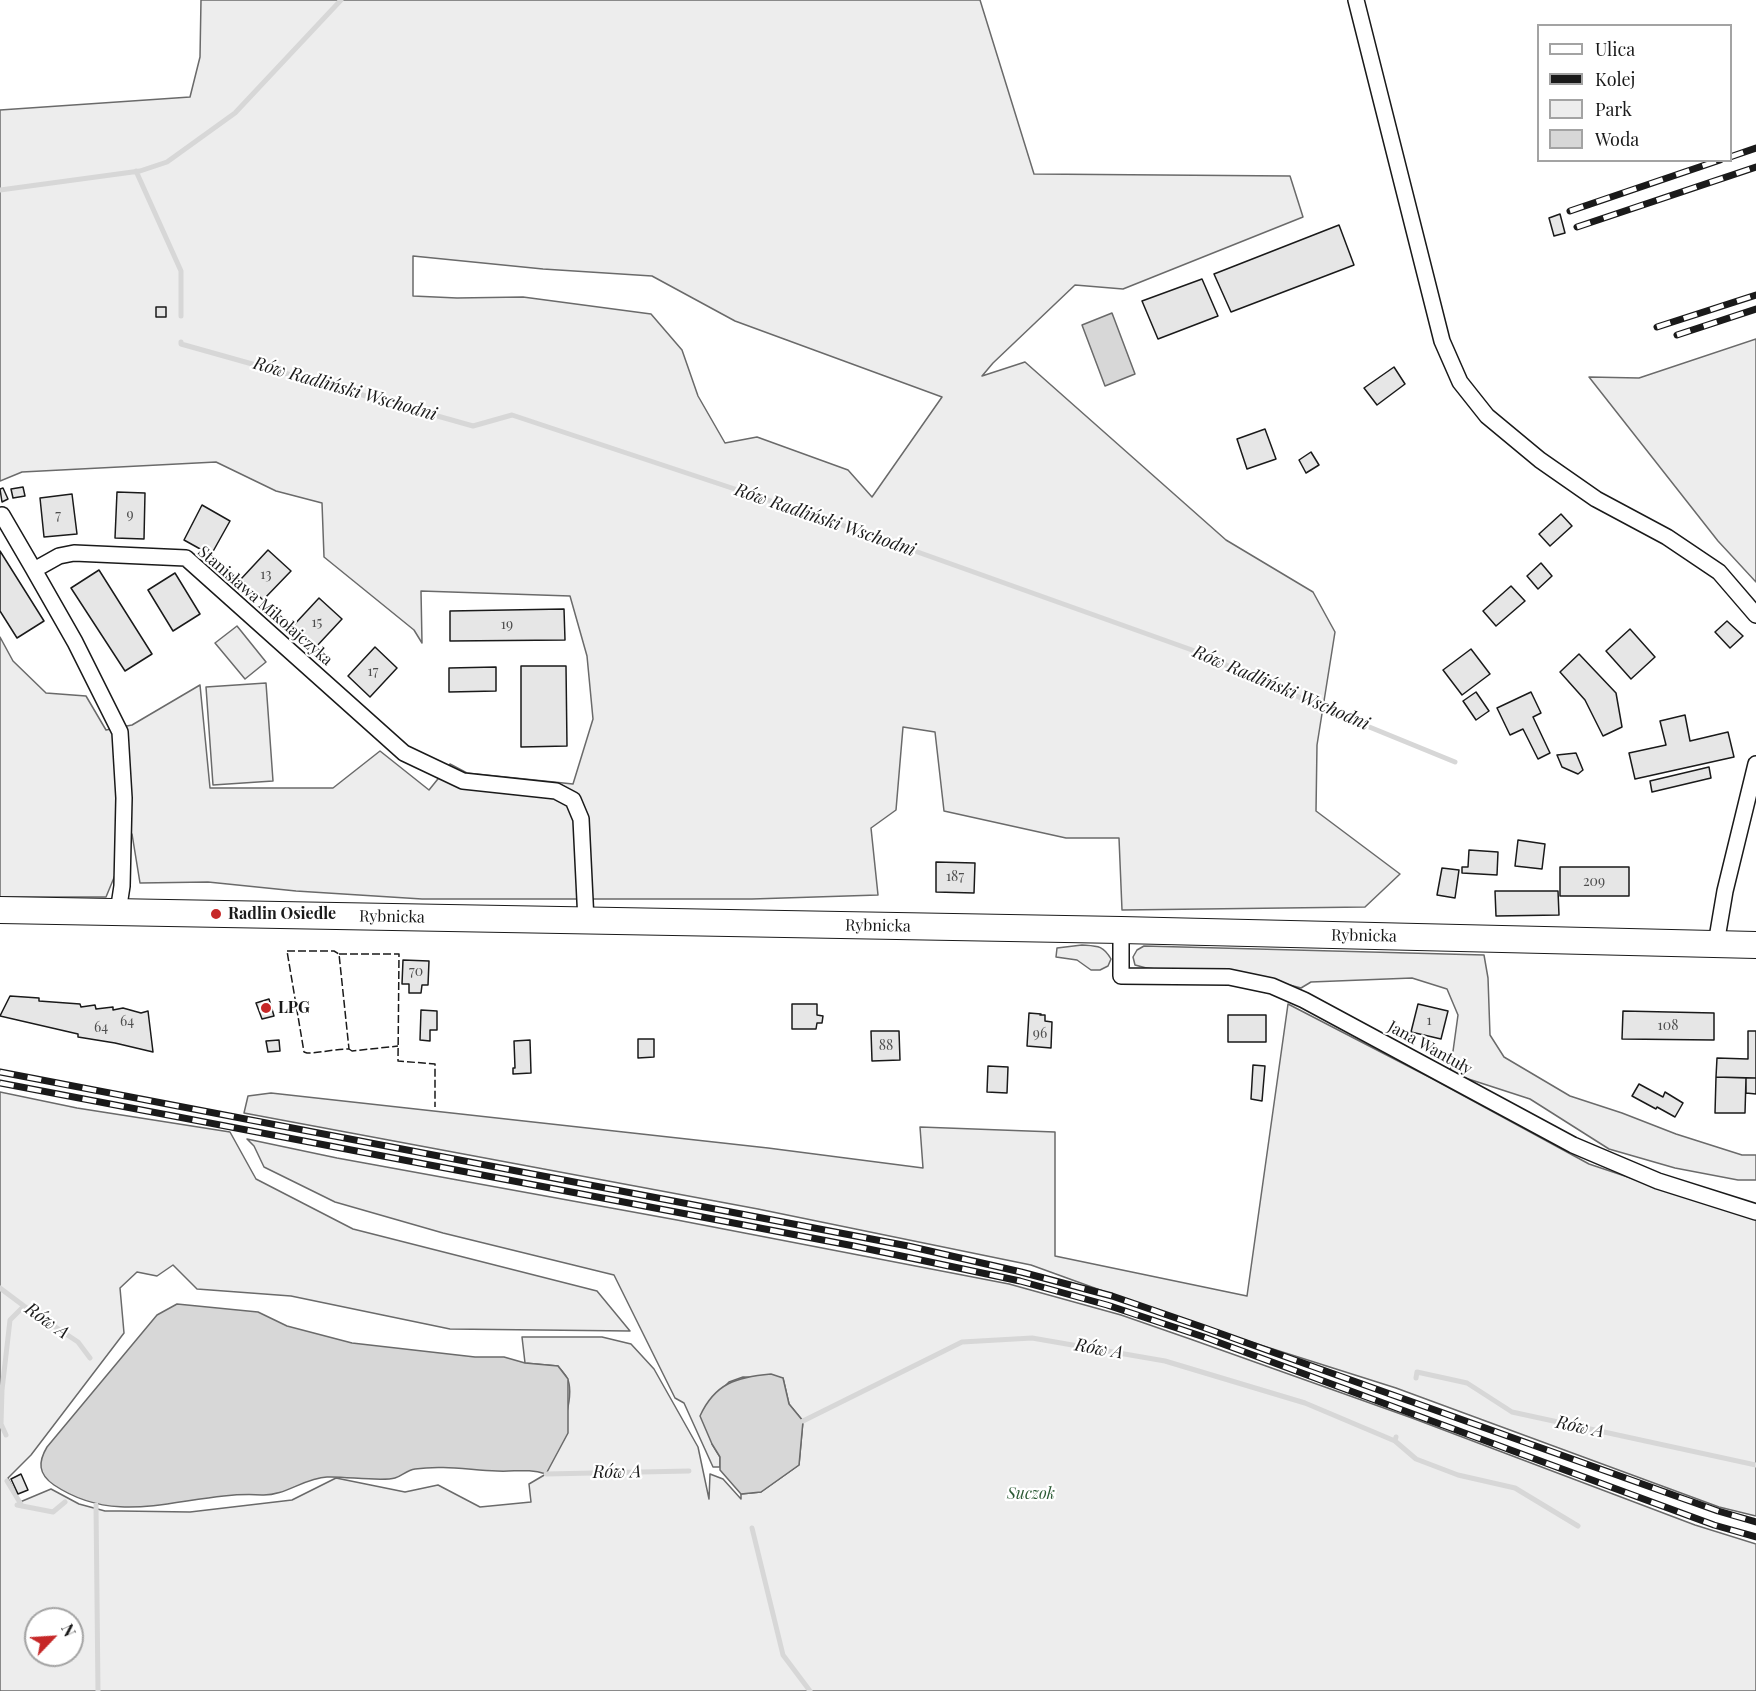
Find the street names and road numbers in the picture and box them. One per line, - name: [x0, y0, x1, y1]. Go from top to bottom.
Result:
- street label: Stanisława Mikołajczyka: [194, 542, 336, 670]
- street label: Rybnicka: [359, 907, 425, 927]
- street label: Rybnicka: [845, 916, 911, 936]
- street label: Rybnicka: [1331, 926, 1397, 946]
- street label: Jana Wantuły: [1385, 1017, 1475, 1079]

